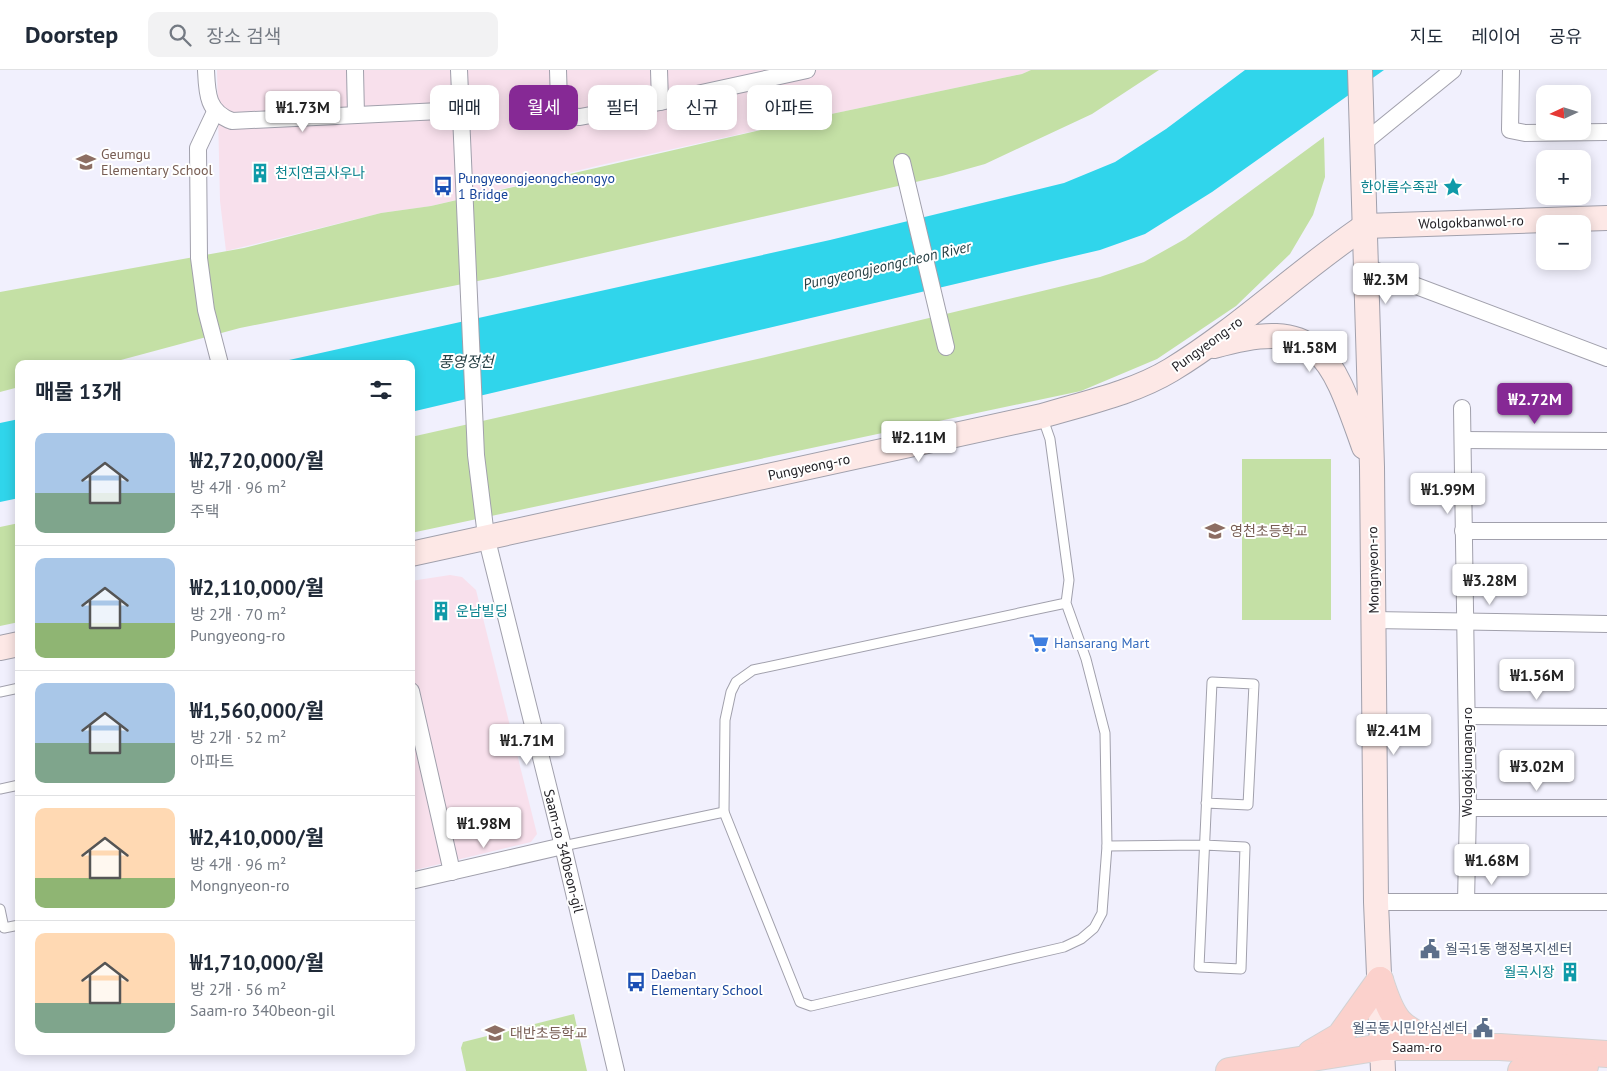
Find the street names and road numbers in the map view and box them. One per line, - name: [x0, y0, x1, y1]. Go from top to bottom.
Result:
- street label: Wolgokbanwol-ro: [1418, 211, 1524, 233]
- street label: Pungyeong-ro: [1168, 312, 1246, 376]
- street label: Pungyeong-ro: [766, 450, 852, 484]
- street label: Mongnyeon-ro: [1363, 526, 1383, 614]
- street label: Wolgokjungang-ro: [1458, 707, 1476, 817]
- street label: Saam-ro 340beon-gil: [540, 787, 588, 915]
- street label: Saam-ro: [1392, 1038, 1442, 1056]

